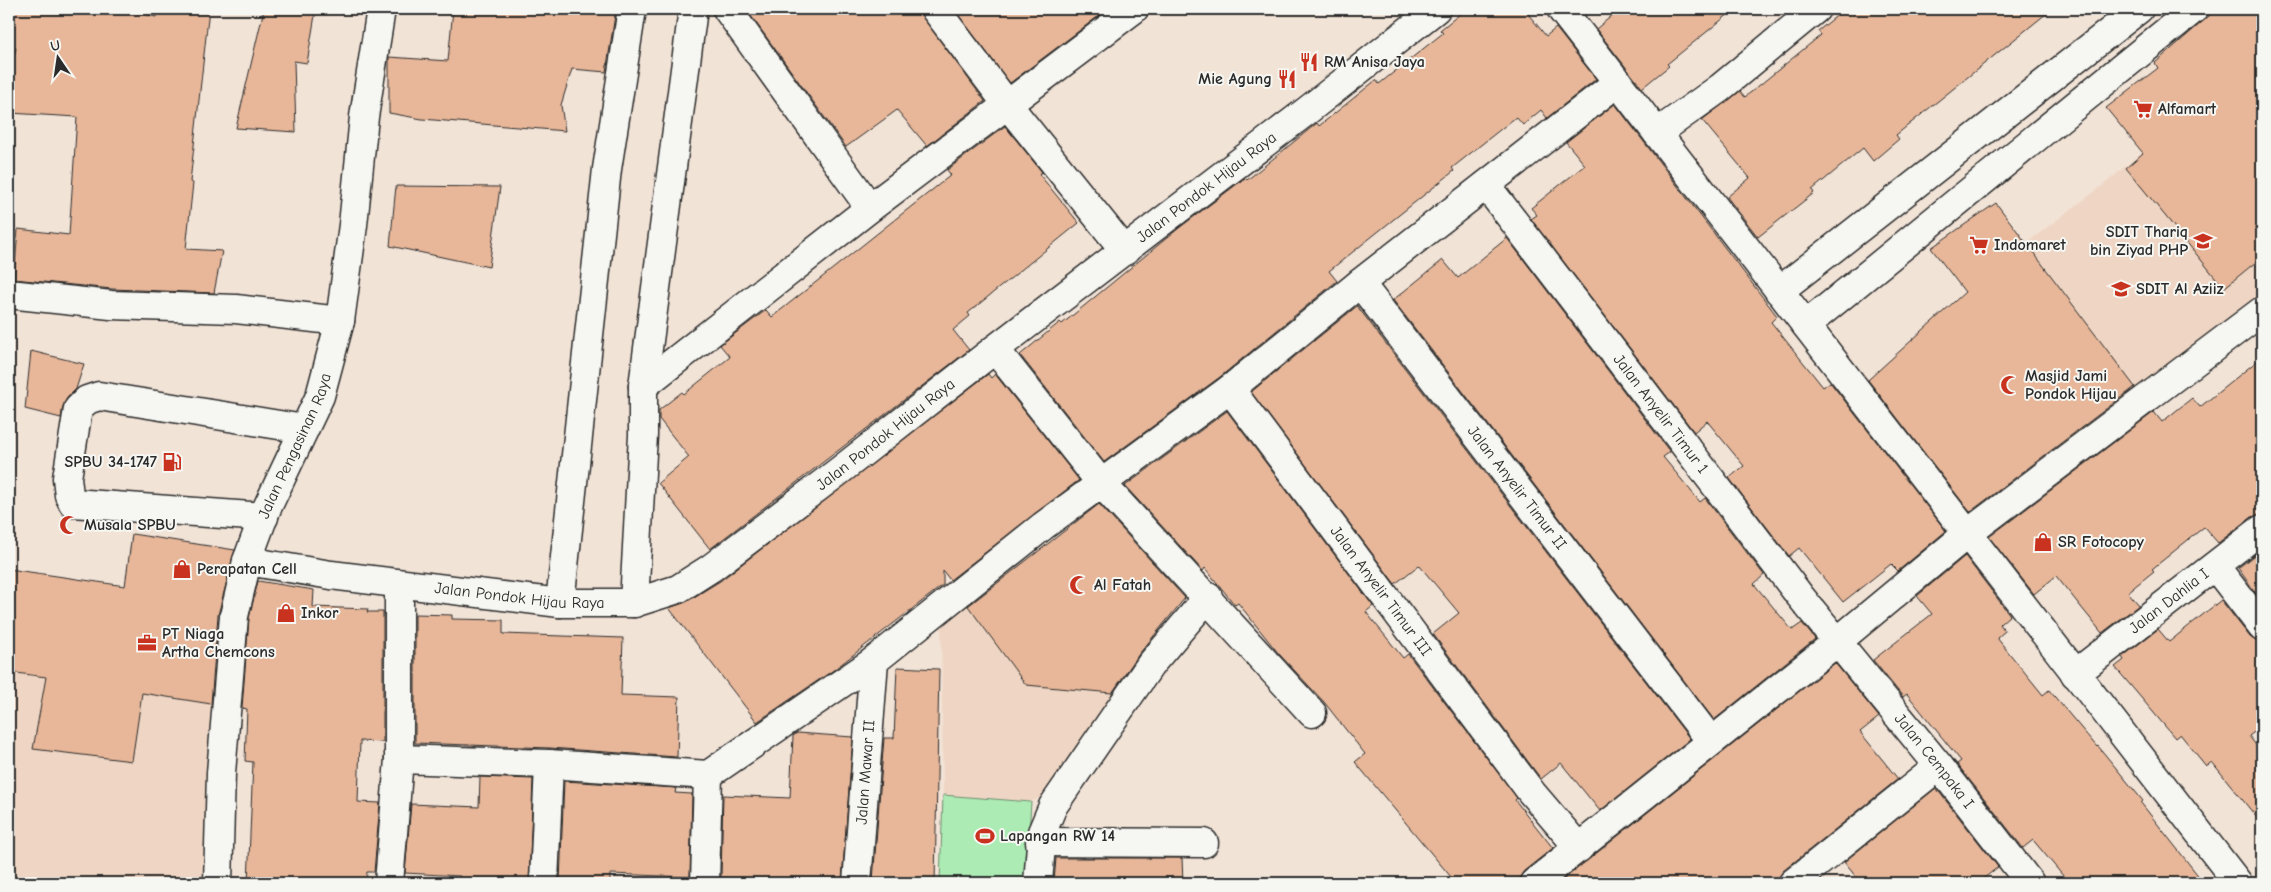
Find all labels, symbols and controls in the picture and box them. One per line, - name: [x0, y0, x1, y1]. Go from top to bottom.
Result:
- north arrow: [32, 32, 82, 82]
- text: U: [49, 36, 62, 55]
- restaurant icon: RM Anisa Jaya: [1298, 51, 1320, 73]
- place label: RM Anisa Jaya: [1324, 53, 1425, 71]
- restaurant icon: Mie Agung: [1276, 68, 1298, 90]
- place label: Mie Agung: [1198, 70, 1272, 88]
- supermarket icon: Alfamart: [2132, 98, 2154, 120]
- place label: Alfamart: [2158, 100, 2217, 118]
- street label: Jalan Pondok Hijau Raya: [1133, 128, 1280, 246]
- place label: SDIT Thariq bin Ziyad PHP: [2090, 223, 2188, 259]
- school or university icon: SDIT Thariq bin Ziyad PHP: [2192, 230, 2214, 252]
- supermarket icon: Indomaret: [1968, 234, 1990, 256]
- place label: Indomaret: [1994, 236, 2066, 254]
- school or university icon: SDIT Al Aziiz: [2110, 278, 2132, 300]
- place label: SDIT Al Aziiz: [2136, 280, 2224, 298]
- street label: Jalan Anyelir Timur 1: [1610, 351, 1712, 477]
- place label: Masjid Jami Pondok Hijau: [2025, 367, 2117, 403]
- street label: Jalan Pengasinan Raya: [255, 371, 335, 521]
- mosque icon: Masjid Jami Pondok Hijau: [1999, 374, 2021, 396]
- street label: Jalan Pondok Hijau Raya: [813, 375, 959, 494]
- street label: Jalan Anyelir Timur II: [1464, 422, 1570, 553]
- fuel station icon: SPBU 34-1747: [161, 451, 183, 473]
- place label: SPBU 34-1747: [64, 453, 158, 471]
- mosque icon: Musala SPBU: [58, 514, 80, 536]
- place label: Musala SPBU: [84, 516, 176, 534]
- street label: Jalan Anyelir Timur III: [1327, 522, 1435, 659]
- shop icon: SR Fotocopy: [2032, 531, 2054, 553]
- place label: SR Fotocopy: [2058, 533, 2144, 551]
- shop icon: Perapatan Cell: [171, 558, 193, 580]
- place label: Perapatan Cell: [197, 560, 297, 578]
- street label: Jalan Dahlia I: [2126, 565, 2212, 637]
- mosque icon: Al Fatah: [1068, 574, 1090, 596]
- place label: Al Fatah: [1094, 576, 1151, 594]
- street label: Jalan Pondok Hijau Raya: [434, 579, 605, 612]
- shop icon: Inkor: [275, 602, 297, 624]
- place label: Inkor: [301, 604, 339, 622]
- place label: PT Niaga Artha Chemcons: [162, 625, 275, 661]
- office icon: PT Niaga Artha Chemcons: [136, 632, 158, 654]
- street label: Jalan Cempaka I: [1891, 710, 1978, 812]
- street label: Jalan Mawar II: [852, 719, 878, 825]
- sports icon: Lapangan RW 14: [974, 825, 996, 847]
- place label: Lapangan RW 14: [1000, 827, 1115, 845]

